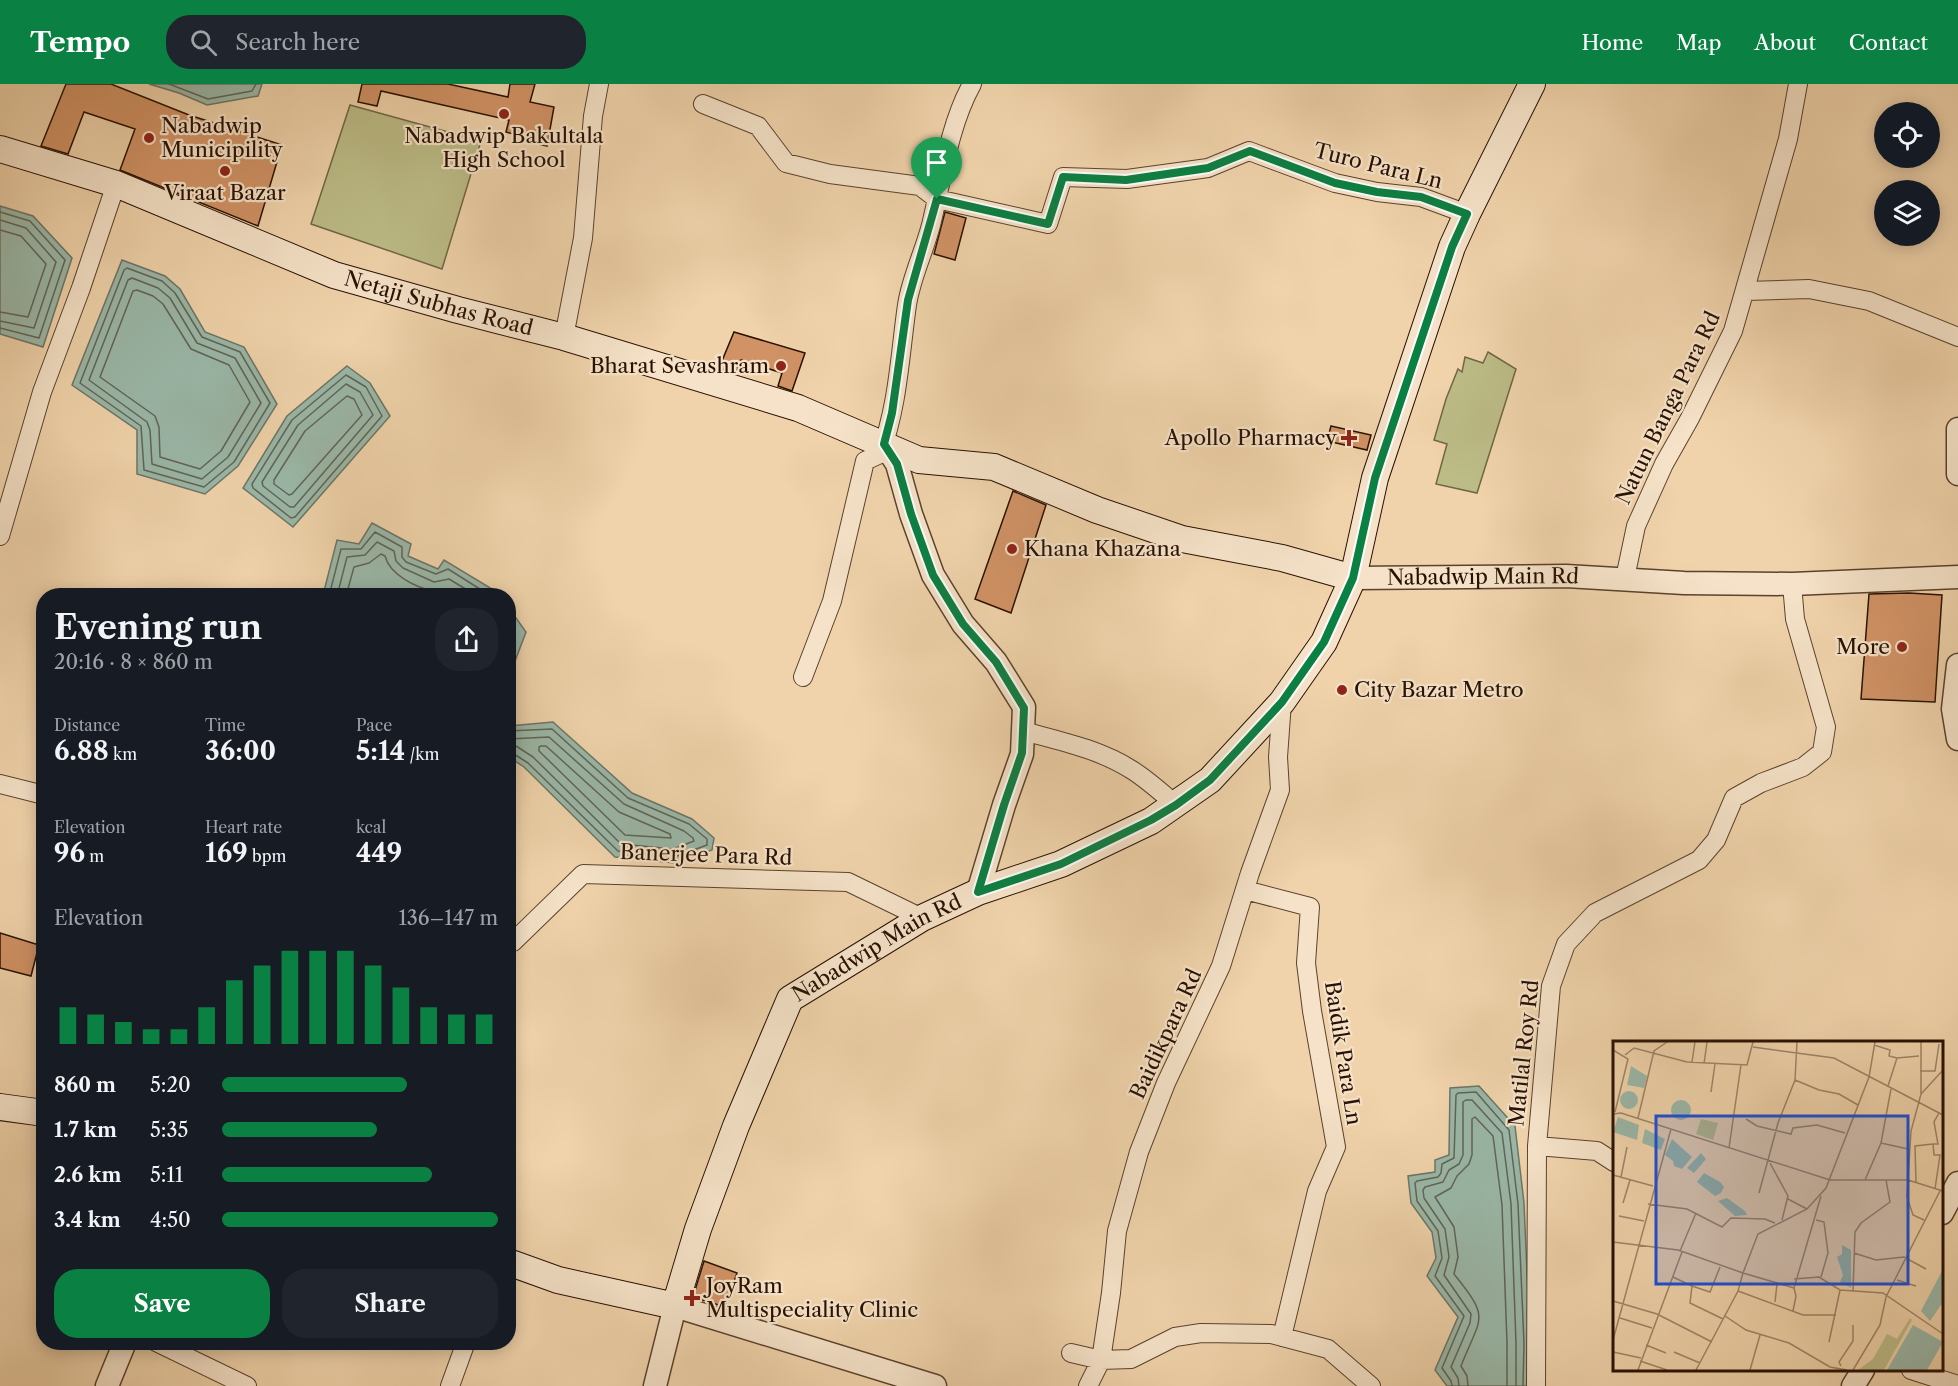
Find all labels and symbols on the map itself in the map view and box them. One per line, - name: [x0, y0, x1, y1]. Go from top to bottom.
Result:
- marker: Nabadwip Bakultala High School: [497, 107, 511, 121]
- place label: Nabadwip Municipility: [161, 113, 283, 162]
- place label: Nabadwip Bakultala High School: [404, 123, 605, 172]
- marker: Nabadwip Municipility: [142, 131, 156, 145]
- pin: [911, 137, 962, 199]
- street label: Turo Para Ln: [1311, 137, 1445, 194]
- marker: Viraat Bazar: [218, 164, 232, 178]
- place label: Viraat Bazar: [163, 180, 286, 205]
- street label: Netaji Subhas Road: [342, 266, 536, 341]
- street label: Natun Banga Para Rd: [1610, 307, 1725, 508]
- place label: Bharat Sevashram: [590, 353, 769, 378]
- marker: Bharat Sevashram: [774, 359, 788, 373]
- place label: Apollo Pharmacy: [1164, 425, 1337, 450]
- marker: Apollo Pharmacy: [1342, 431, 1356, 445]
- place label: Khana Khazana: [1024, 536, 1182, 561]
- marker: Khana Khazana: [1005, 542, 1019, 556]
- street label: Nabadwip Main Rd: [1387, 563, 1580, 590]
- place label: More: [1836, 634, 1890, 659]
- marker: More: [1895, 640, 1909, 654]
- place label: City Bazar Metro: [1354, 677, 1524, 702]
- marker: City Bazar Metro: [1335, 683, 1349, 697]
- street label: Banerjee Para Rd: [619, 839, 793, 870]
- street label: Nabadwip Main Rd: [787, 888, 965, 1007]
- street label: Baidikpara Rd: [1124, 965, 1207, 1103]
- street label: Matilal Roy Rd: [1503, 978, 1544, 1128]
- street label: Baidik Para Ln: [1320, 979, 1367, 1127]
- inset map: [1613, 1041, 1943, 1371]
- place label: JoyRam Multispeciality Clinic: [703, 1273, 918, 1322]
- marker: JoyRam Multispeciality Clinic: [683, 1289, 701, 1307]

